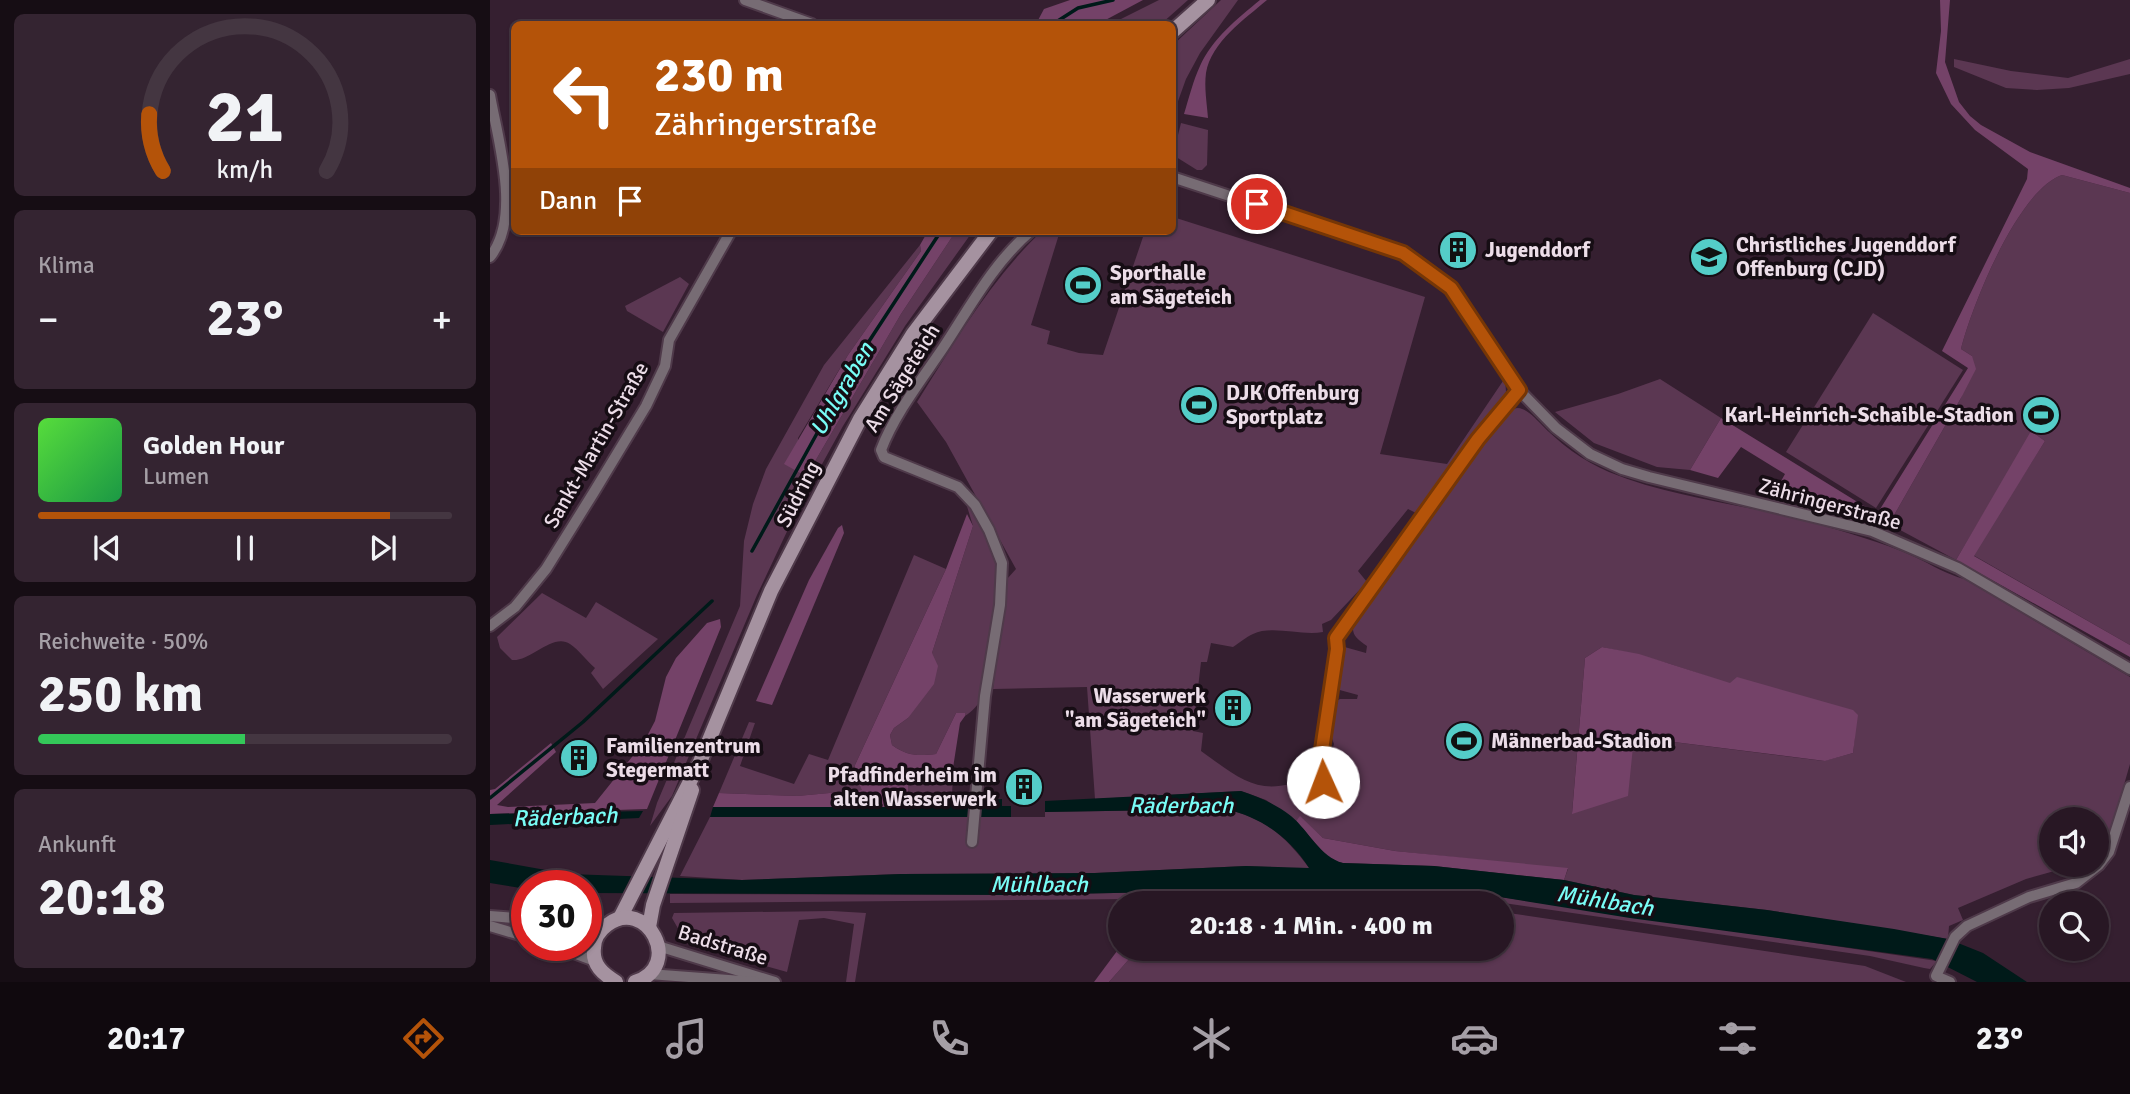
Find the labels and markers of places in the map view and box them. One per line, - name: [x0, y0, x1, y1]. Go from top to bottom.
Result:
- pin: [1227, 174, 1287, 234]
- building icon: Jugenddorf: [1437, 229, 1479, 271]
- place label: Christliches Jugenddorf Offenburg (CJD): [1736, 232, 1957, 282]
- school or university icon: Christliches Jugenddorf Offenburg (CJD): [1688, 236, 1730, 278]
- place label: Jugenddorf: [1485, 237, 1591, 263]
- place label: Sporthalle am Sägeteich: [1110, 260, 1232, 310]
- sports icon: Sporthalle am Sägeteich: [1062, 264, 1104, 306]
- place label: DJK Offenburg Sportplatz: [1226, 380, 1359, 430]
- sports icon: DJK Offenburg Sportplatz: [1178, 384, 1220, 426]
- sports icon: Karl-Heinrich-Schaible-Stadion: [2020, 394, 2062, 436]
- place label: Karl-Heinrich-Schaible-Stadion: [1724, 402, 2014, 428]
- place label: Wasserwerk "am Sägeteich": [1065, 683, 1206, 733]
- building icon: Wasserwerk "am Sägeteich": [1212, 687, 1254, 729]
- sports icon: Männerbad-Stadion: [1443, 720, 1485, 762]
- place label: Männerbad-Stadion: [1491, 728, 1672, 754]
- place label: Familienzentrum Stegermatt: [606, 733, 761, 783]
- building icon: Familienzentrum Stegermatt: [558, 737, 600, 779]
- place label: Pfadfinderheim im alten Wasserwerk: [828, 762, 997, 812]
- building icon: Pfadfinderheim im alten Wasserwerk: [1003, 766, 1045, 808]

